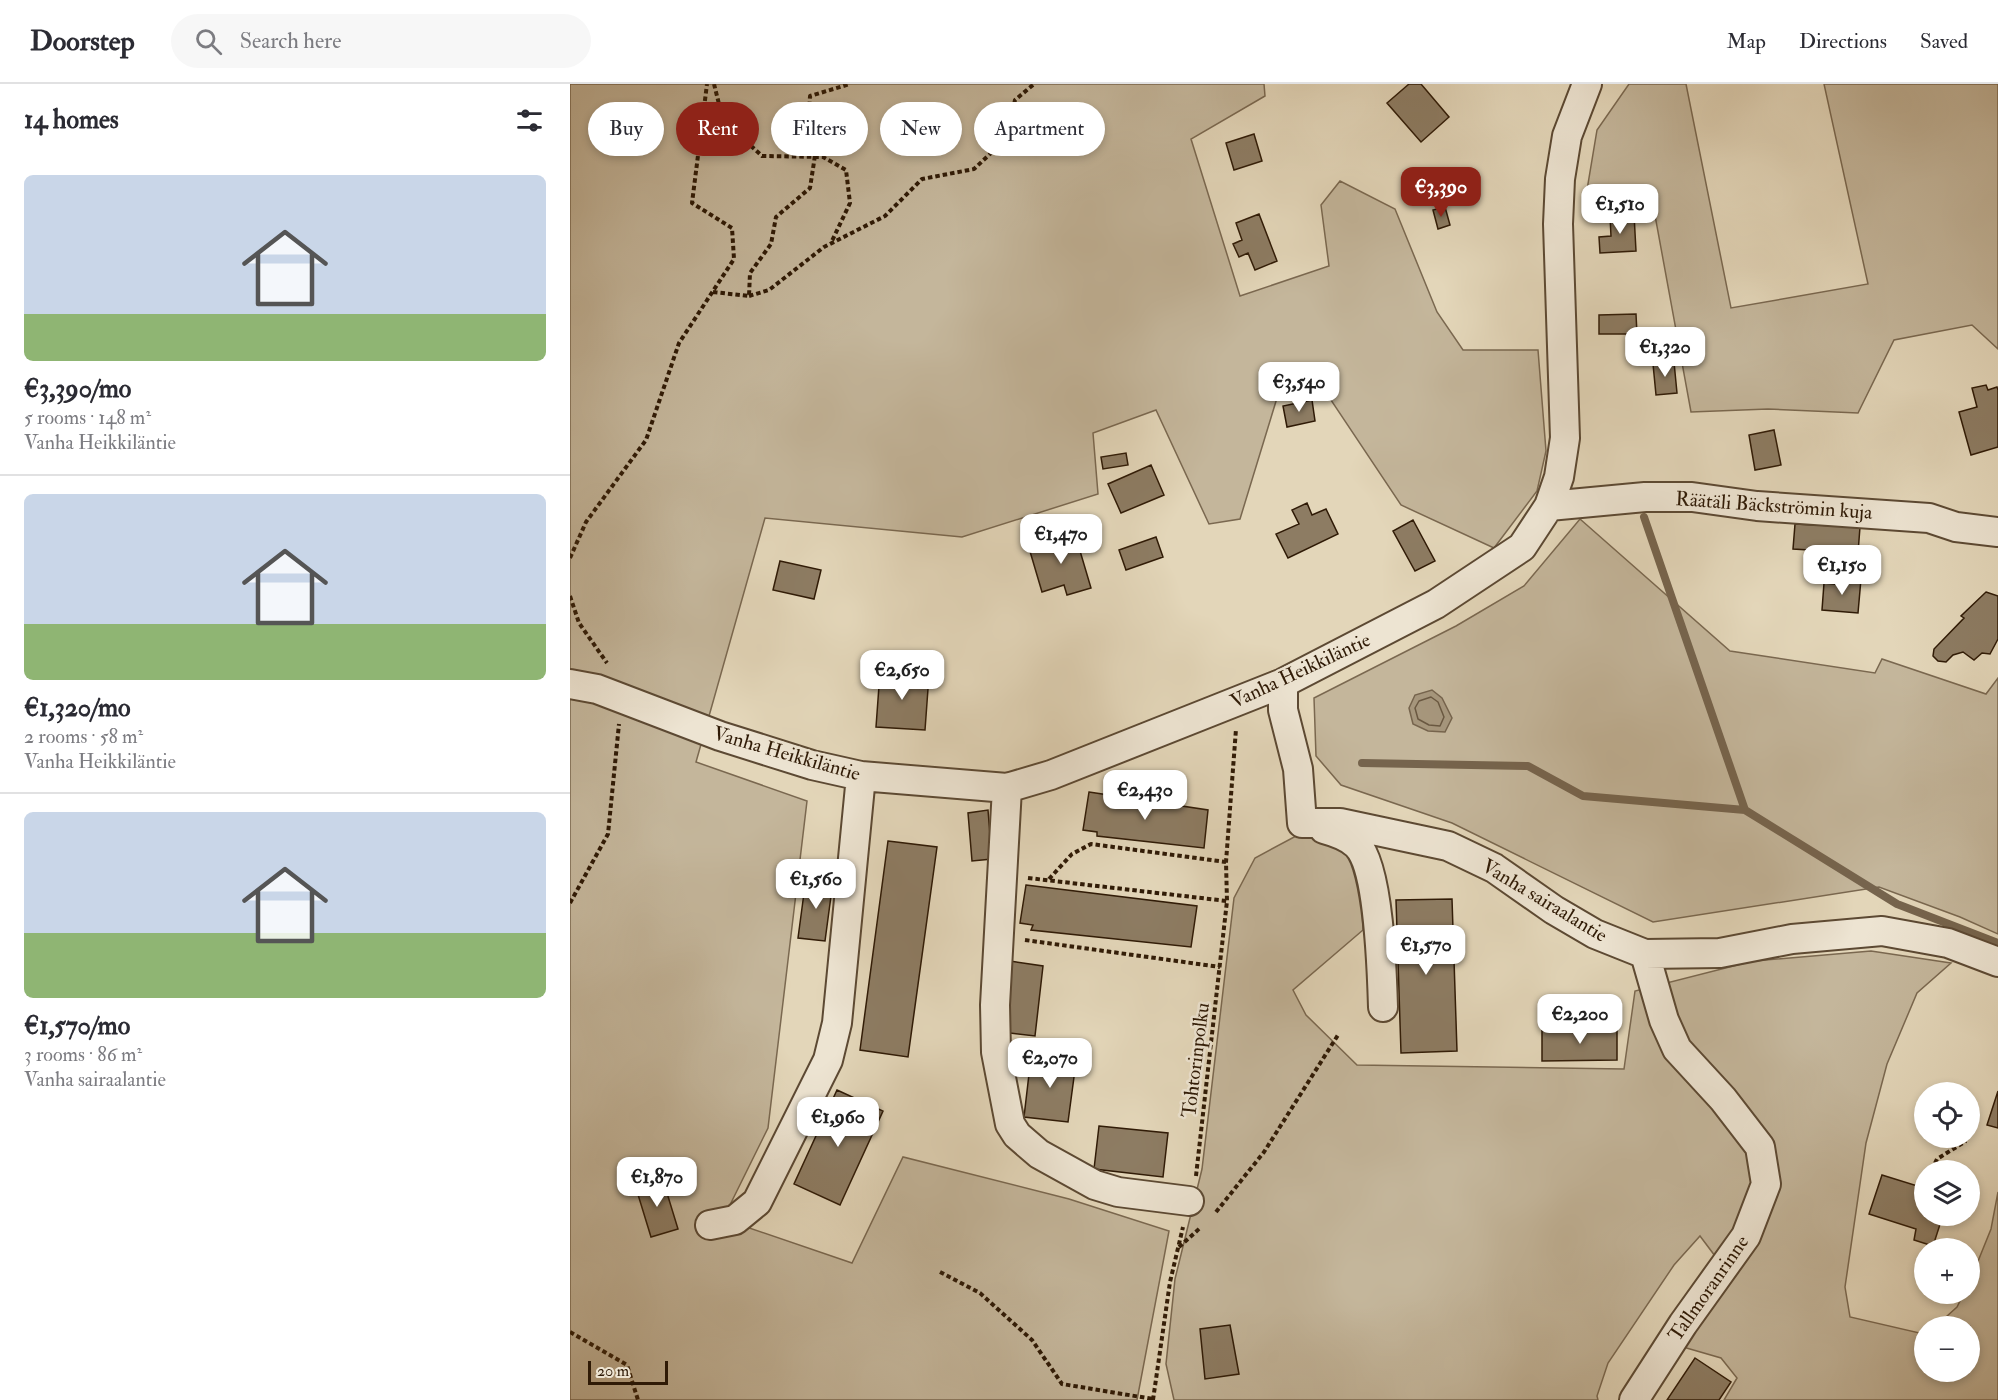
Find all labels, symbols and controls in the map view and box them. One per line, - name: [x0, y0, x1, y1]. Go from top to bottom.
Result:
- search box: [171, 14, 591, 68]
- text: Doorstep: [30, 24, 135, 59]
- icon: search: [192, 25, 225, 58]
- text: Search here: [240, 27, 341, 55]
- text: Map: [1726, 28, 1766, 55]
- text: Directions: [1799, 28, 1887, 55]
- text: Saved: [1920, 28, 1968, 55]
- chip: Buy: [588, 102, 664, 156]
- chip: Rent: [676, 102, 759, 156]
- chip: Filters: [771, 102, 868, 156]
- chip: New: [880, 102, 962, 156]
- chip: Apartment: [974, 102, 1105, 156]
- text: 14 homes: [24, 104, 119, 136]
- icon: filters: [513, 104, 546, 137]
- pin: €3,390: [1392, 167, 1490, 218]
- text: €3,390: [1415, 174, 1467, 199]
- pin: €1,510: [1571, 184, 1669, 235]
- text: €1,510: [1595, 191, 1645, 216]
- icon: home: [231, 214, 339, 322]
- pin: €1,320: [1616, 327, 1714, 378]
- text: €1,320: [1639, 334, 1691, 359]
- pin: €3,540: [1250, 362, 1348, 413]
- text: €3,540: [1272, 369, 1326, 394]
- text: €3,390/mo: [24, 373, 131, 405]
- text: 5 rooms · 148 m²: [24, 405, 151, 430]
- text: Vanha Heikkiläntie: [24, 430, 176, 455]
- street label: Räätäli Bäckströmin kuja: [1675, 486, 1874, 525]
- pin: €1,470: [1012, 514, 1110, 565]
- text: €1,470: [1034, 521, 1088, 546]
- icon: home: [231, 533, 339, 641]
- pin: €1,150: [1793, 545, 1891, 596]
- text: €1,150: [1817, 552, 1867, 577]
- street label: Vanha Heikkiläntie: [1226, 627, 1374, 714]
- pin: €2,650: [853, 650, 951, 701]
- text: €2,650: [874, 657, 930, 682]
- text: €1,320/mo: [24, 692, 131, 724]
- street label: Vanha Heikkiläntie: [710, 721, 863, 786]
- text: 2 rooms · 58 m²: [24, 724, 143, 749]
- text: Vanha Heikkiläntie: [24, 749, 176, 774]
- pin: €2,430: [1096, 770, 1194, 821]
- text: €2,430: [1117, 777, 1173, 802]
- icon: home: [231, 851, 339, 959]
- street label: Vanha sairaalantie: [1478, 853, 1612, 948]
- pin: €1,560: [767, 859, 865, 910]
- text: €1,560: [790, 866, 842, 891]
- pin: €1,570: [1377, 925, 1475, 976]
- text: €1,570: [1400, 932, 1452, 957]
- pin: €2,200: [1531, 994, 1629, 1045]
- street label: Tohtorinpolku: [1176, 1001, 1216, 1119]
- text: €2,200: [1551, 1001, 1609, 1026]
- text: €1,570/mo: [24, 1010, 130, 1042]
- pin: €2,070: [1001, 1038, 1099, 1089]
- text: 3 rooms · 86 m²: [24, 1042, 142, 1067]
- text: €2,070: [1022, 1045, 1078, 1070]
- text: Vanha sairaalantie: [24, 1067, 166, 1092]
- map controls: [1914, 1082, 1980, 1382]
- button: locate: [1914, 1082, 1980, 1148]
- pin: €1,960: [789, 1097, 887, 1148]
- text: €1,960: [811, 1104, 865, 1129]
- pin: €1,870: [608, 1157, 706, 1208]
- button: layers: [1914, 1160, 1980, 1226]
- text: €1,870: [631, 1164, 683, 1189]
- street label: Tallmoranrinne: [1663, 1230, 1754, 1346]
- button: +: [1914, 1238, 1980, 1304]
- button: −: [1914, 1316, 1980, 1382]
- scale bar: [588, 1358, 668, 1386]
- text: 20 m: [597, 1361, 629, 1381]

